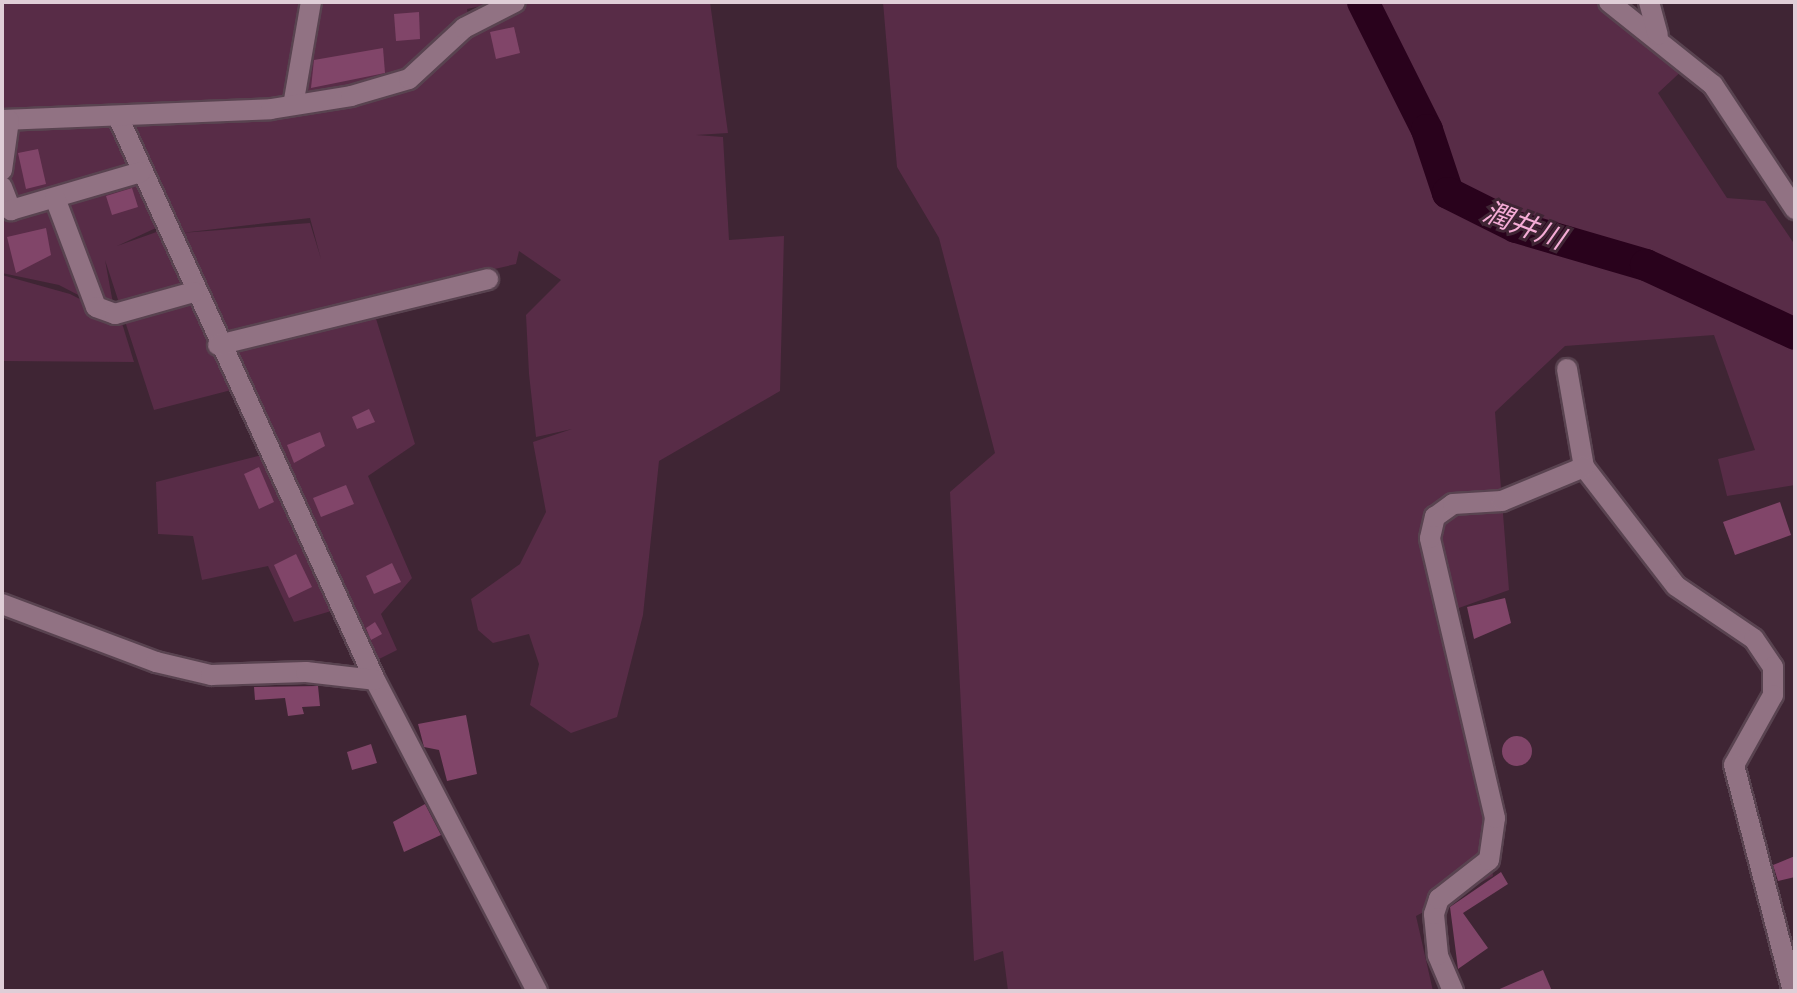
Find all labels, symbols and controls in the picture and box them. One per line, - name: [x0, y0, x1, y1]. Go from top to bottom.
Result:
- water label: 潤井川: [1479, 194, 1569, 256]

